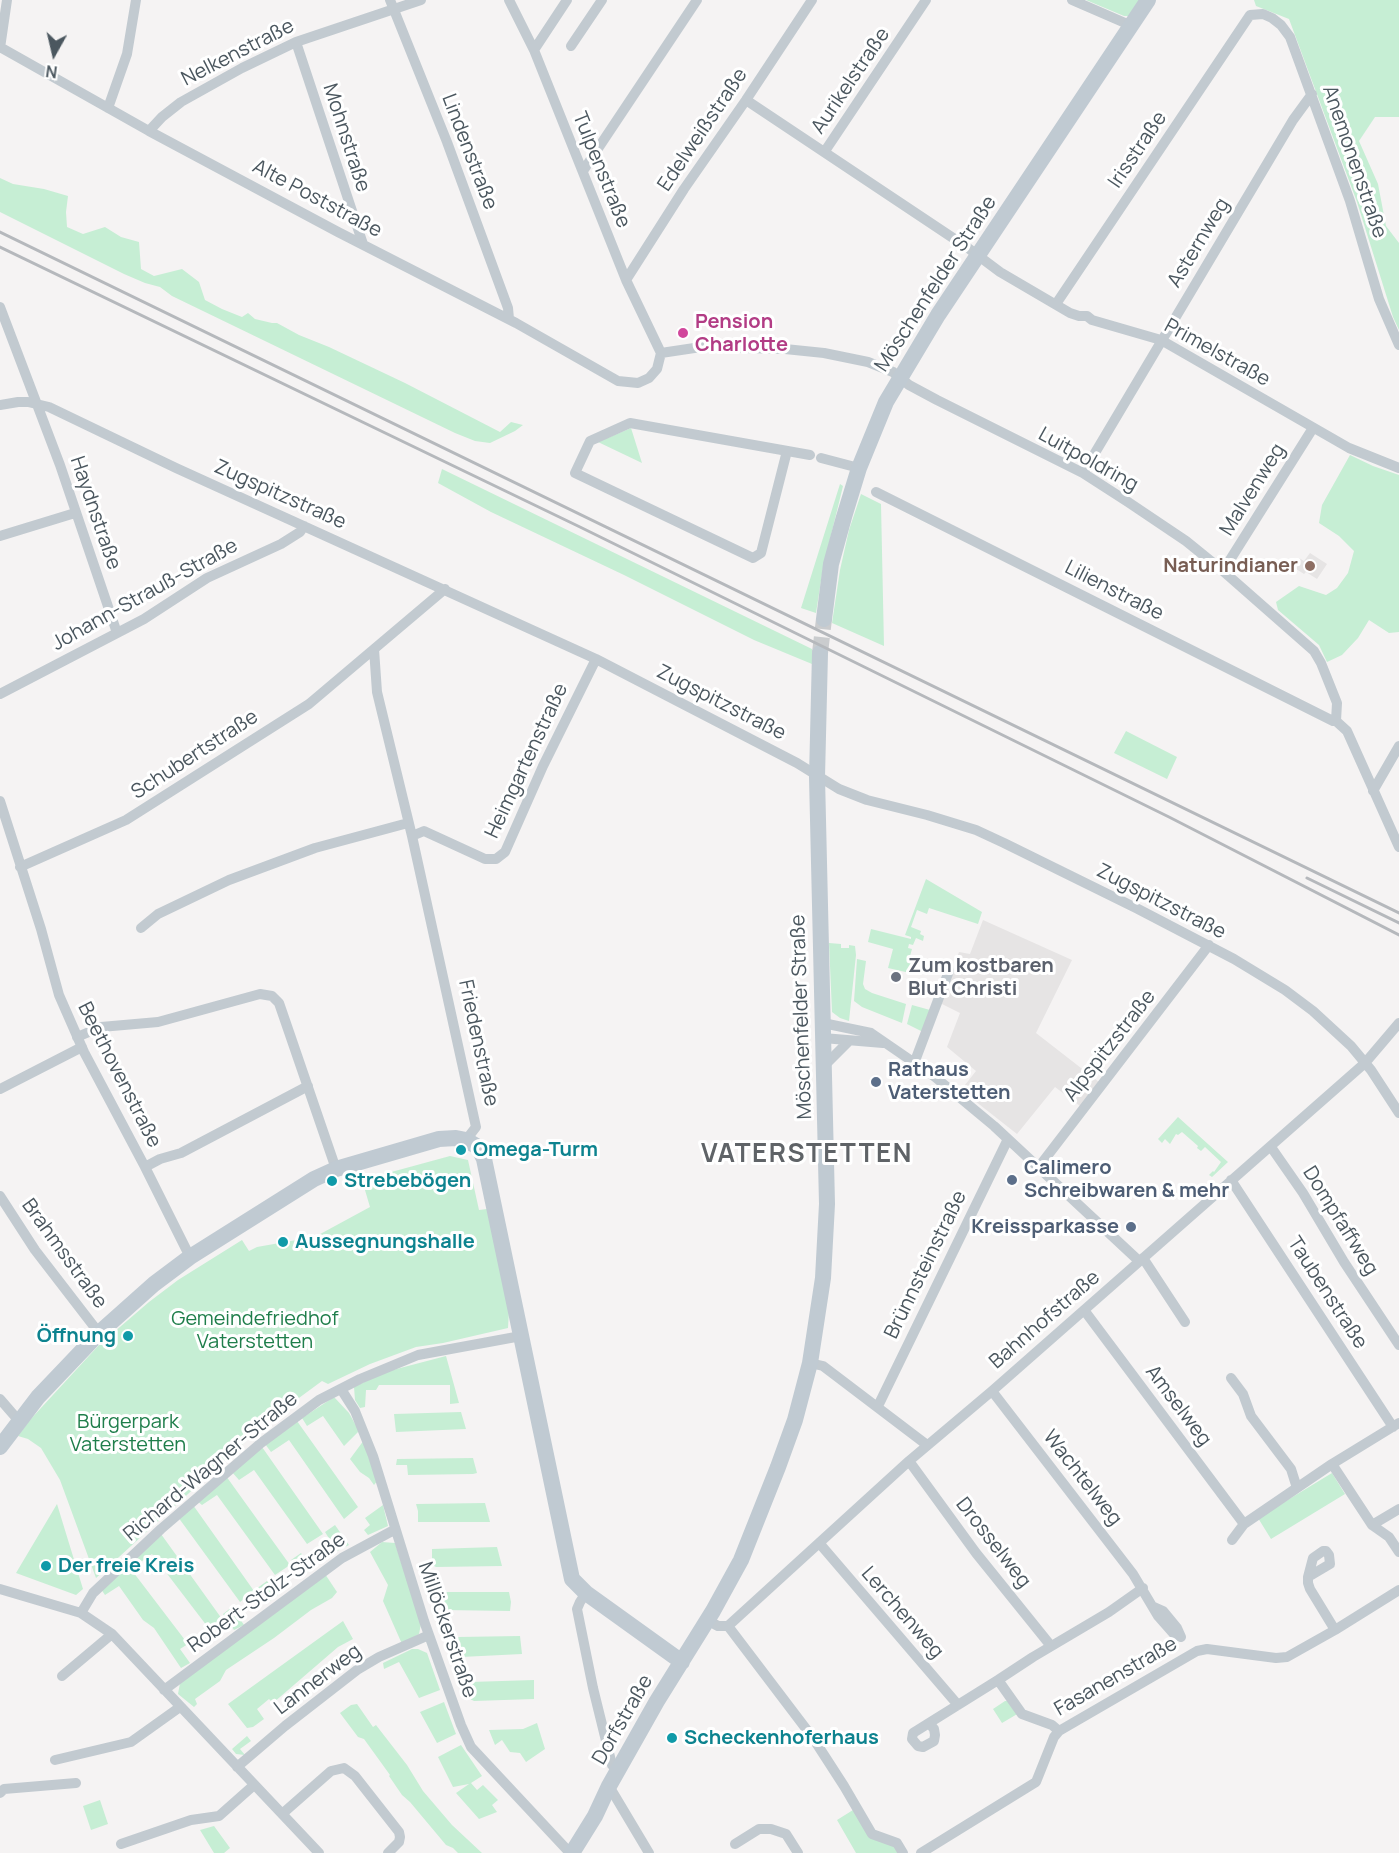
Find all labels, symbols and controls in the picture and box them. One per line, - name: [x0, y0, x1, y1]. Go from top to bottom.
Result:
- street label: Nelkenstraße: [178, 14, 298, 92]
- street label: Aurikelstraße: [807, 23, 895, 139]
- north arrow: [24, 24, 84, 84]
- text: N: [44, 60, 59, 84]
- street label: Edelweißstraße: [653, 64, 753, 196]
- street label: Mohnstraße: [317, 81, 375, 195]
- street label: Anemonenstraße: [1317, 83, 1391, 241]
- street label: Lindenstraße: [436, 91, 502, 213]
- street label: Irisstraße: [1104, 107, 1172, 193]
- street label: Tulpenstraße: [567, 109, 635, 231]
- street label: Alte Poststraße: [248, 155, 386, 243]
- street label: Möschenfelder Straße: [870, 192, 1002, 376]
- street label: Asternweg: [1163, 194, 1235, 292]
- place label: Pension Charlotte: [695, 310, 788, 357]
- street label: Primelstraße: [1160, 314, 1274, 392]
- marker: Pension Charlotte: [676, 326, 690, 340]
- street label: Luitpoldring: [1034, 423, 1142, 497]
- street label: Malvenweg: [1215, 440, 1291, 540]
- street label: Haydnstraße: [64, 453, 126, 573]
- street label: Zugspitzstraße: [210, 455, 350, 535]
- street label: Johann-Strauß-Straße: [48, 534, 242, 656]
- place label: Naturindianer: [1163, 554, 1298, 578]
- street label: Lilienstraße: [1061, 556, 1167, 626]
- marker: Naturindianer: [1303, 559, 1317, 573]
- street label: Zugspitzstraße: [652, 660, 790, 746]
- street label: Heimgartenstraße: [481, 680, 573, 842]
- street label: Schubertstraße: [127, 705, 263, 805]
- street label: Zugspitzstraße: [1092, 859, 1230, 945]
- street label: Möschenfelder Straße: [786, 914, 818, 1120]
- place label: Zum kostbaren Blut Christi: [908, 954, 1054, 1001]
- marker: Zum kostbaren Blut Christi: [889, 970, 903, 984]
- street label: Friedenstraße: [453, 977, 503, 1109]
- street label: Alpspitzstraße: [1059, 986, 1161, 1106]
- street label: Beethovenstraße: [72, 998, 166, 1152]
- place label: Rathaus Vaterstetten: [888, 1058, 1011, 1105]
- marker: Rathaus Vaterstetten: [869, 1075, 883, 1089]
- place label: Omega-Turm: [473, 1138, 598, 1162]
- district label: VATERSTETTEN: [701, 1139, 913, 1171]
- marker: Omega-Turm: [454, 1143, 468, 1157]
- place label: Calimero Schreibwaren & mehr: [1024, 1156, 1229, 1203]
- street label: Dompfaffweg: [1297, 1162, 1383, 1280]
- place label: Strebebögen: [344, 1169, 471, 1193]
- marker: Calimero Schreibwaren & mehr: [1005, 1173, 1019, 1187]
- marker: Strebebögen: [325, 1174, 339, 1188]
- street label: Brünnsteinstraße: [880, 1187, 972, 1343]
- street label: Brahmsstraße: [16, 1195, 112, 1313]
- place label: Kreissparkasse: [971, 1215, 1119, 1239]
- marker: Kreissparkasse: [1124, 1220, 1138, 1234]
- place label: Aussegnungshalle: [295, 1230, 475, 1254]
- street label: Taubenstraße: [1282, 1232, 1372, 1354]
- marker: Aussegnungshalle: [276, 1235, 290, 1249]
- street label: Bahnhofstraße: [985, 1266, 1105, 1374]
- park label: Gemeindefriedhof Vaterstetten: [171, 1307, 339, 1354]
- place label: Öffnung: [37, 1324, 116, 1348]
- marker: Öffnung: [121, 1329, 135, 1343]
- street label: Amselweg: [1140, 1361, 1216, 1451]
- street label: Richard-Wagner-Straße: [119, 1387, 303, 1547]
- park label: Bürgerpark Vaterstetten: [70, 1410, 186, 1457]
- street label: Wachtelweg: [1037, 1426, 1127, 1530]
- street label: Drosselweg: [950, 1493, 1036, 1593]
- street label: Robert-Stolz-Straße: [184, 1528, 350, 1658]
- place label: Der freie Kreis: [58, 1554, 194, 1578]
- marker: Der freie Kreis: [39, 1559, 53, 1573]
- street label: Millöckerstraße: [413, 1559, 481, 1701]
- street label: Lerchenweg: [856, 1562, 948, 1664]
- street label: Fasanenstraße: [1050, 1632, 1182, 1722]
- street label: Lannerweg: [270, 1640, 366, 1720]
- street label: Dorfstraße: [588, 1671, 658, 1769]
- place label: Scheckenhoferhaus: [684, 1726, 879, 1750]
- marker: Scheckenhoferhaus: [665, 1731, 679, 1745]

